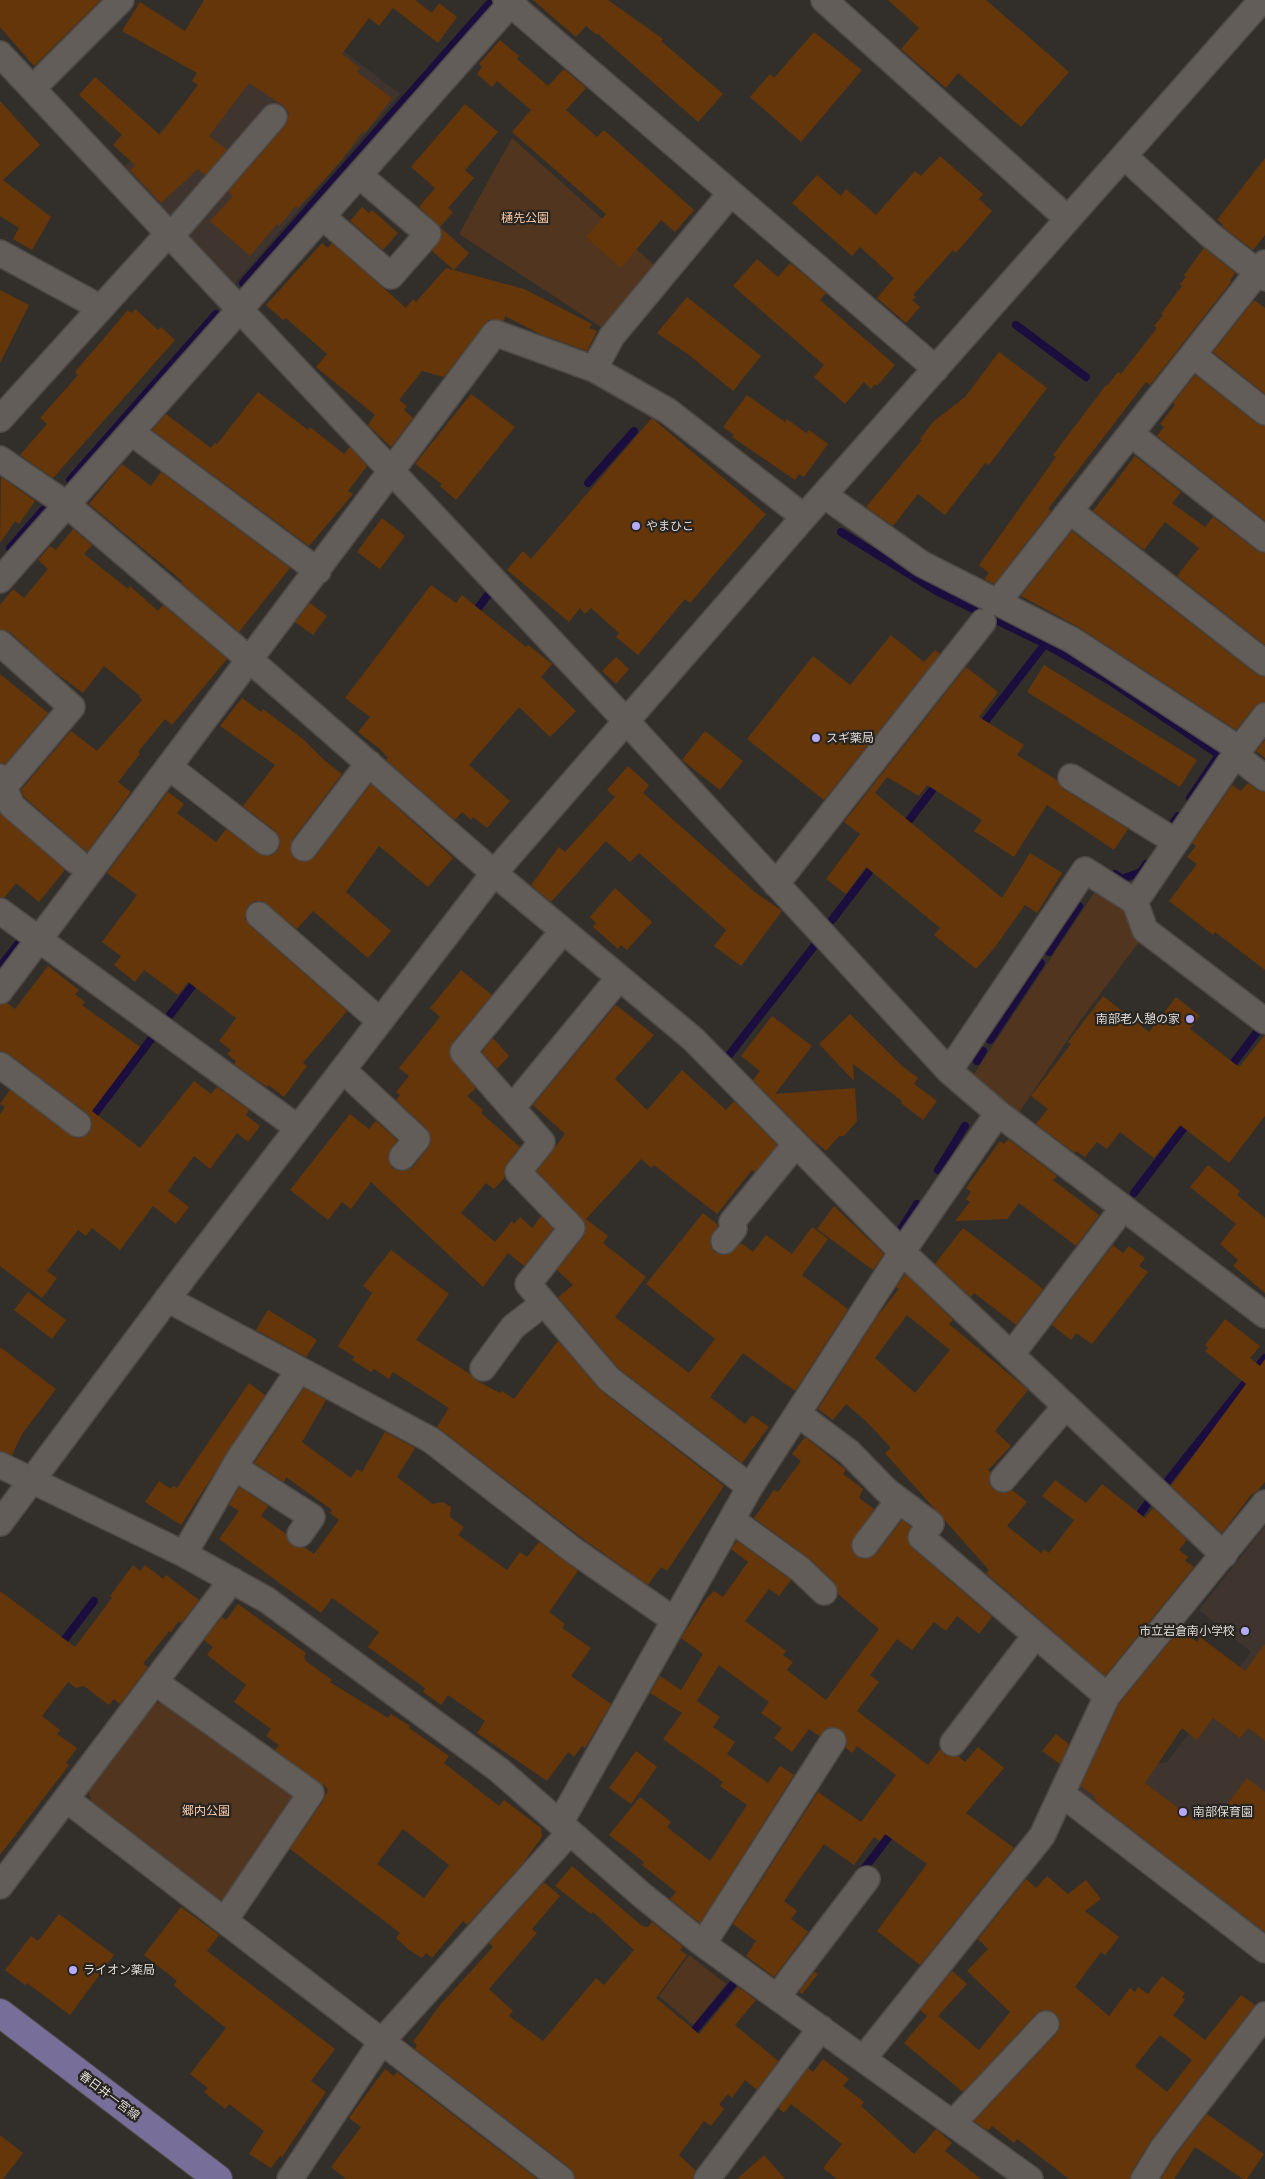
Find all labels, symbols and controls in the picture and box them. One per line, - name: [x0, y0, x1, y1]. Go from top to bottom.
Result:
- park label: 樋先公園: [501, 211, 549, 225]
- place label: やまひこ: [646, 519, 694, 533]
- marker: やまひこ: [630, 520, 642, 532]
- place label: スギ薬局: [826, 731, 874, 745]
- marker: スギ薬局: [810, 732, 822, 744]
- place label: 南部老人憩の家: [1096, 1012, 1180, 1026]
- marker: 南部老人憩の家: [1184, 1013, 1196, 1025]
- place label: 市立岩倉南小学校: [1139, 1624, 1235, 1638]
- marker: 市立岩倉南小学校: [1239, 1625, 1251, 1637]
- park label: 郷内公園: [182, 1804, 230, 1818]
- place label: 南部保育園: [1193, 1805, 1253, 1819]
- marker: 南部保育園: [1177, 1806, 1189, 1818]
- place label: ライオン薬局: [83, 1963, 155, 1977]
- marker: ライオン薬局: [67, 1964, 79, 1976]
- street label: 春日井一宮線: [76, 2069, 142, 2123]

